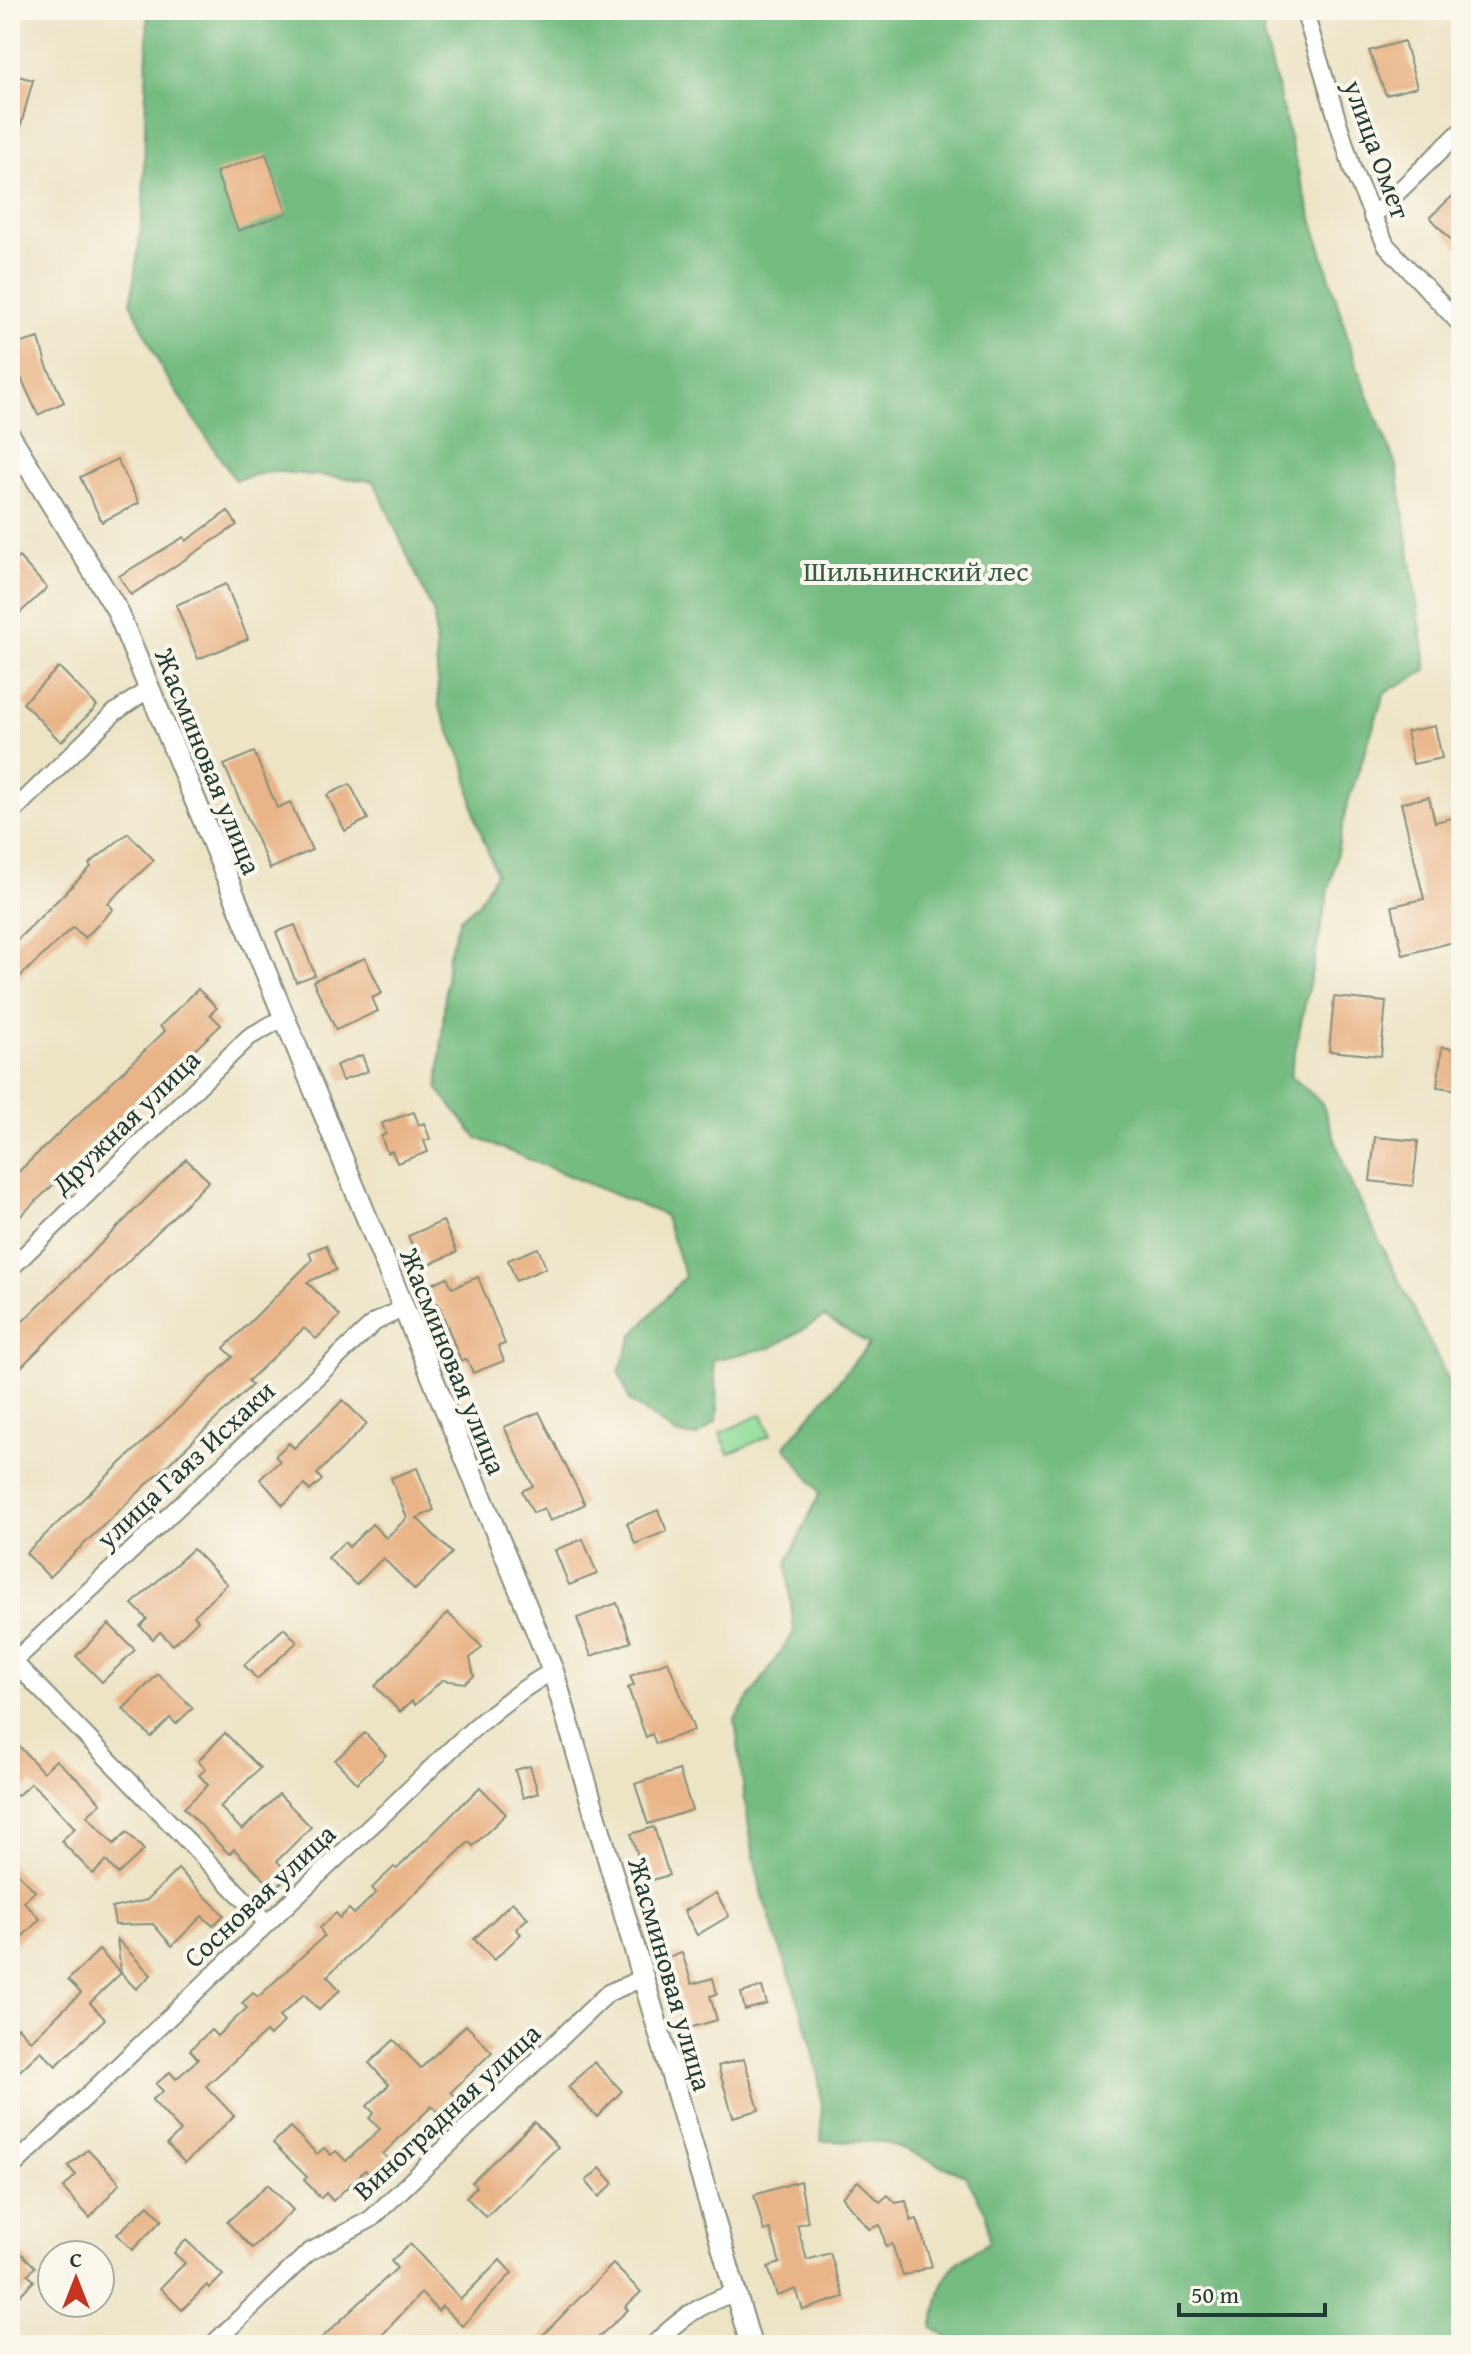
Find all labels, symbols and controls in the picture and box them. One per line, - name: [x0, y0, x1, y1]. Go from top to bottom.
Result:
- street label: улица Омет: [1334, 73, 1422, 225]
- park label: Шильнинский лес: [803, 550, 1029, 591]
- street label: Жасминовая улица: [145, 641, 273, 881]
- street label: Дружная улица: [41, 1039, 209, 1204]
- street label: Жасминовая улица: [390, 1241, 518, 1481]
- street label: улица Гаяз Исхаки: [86, 1370, 284, 1559]
- street label: Сосновая улица: [174, 1813, 345, 1977]
- street label: Жасминовая улица: [618, 1852, 724, 2096]
- street label: Виноградная улица: [343, 2012, 550, 2209]
- north arrow: [36, 2239, 116, 2319]
- text: С: [70, 2243, 82, 2275]
- scale bar: [1179, 2267, 1325, 2317]
- text: 50 m: [1191, 2277, 1239, 2312]

